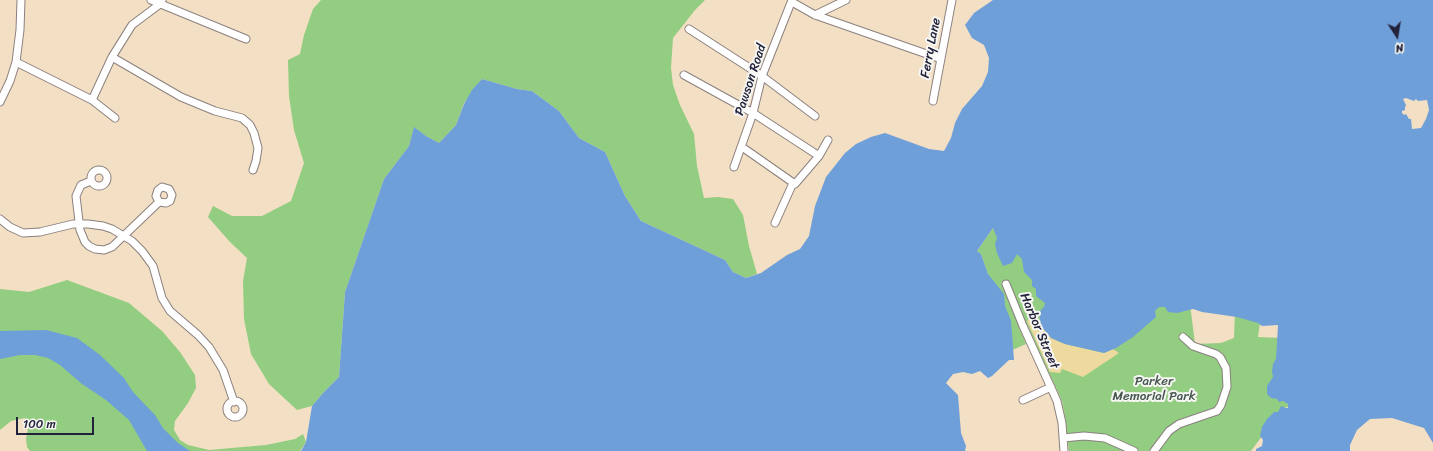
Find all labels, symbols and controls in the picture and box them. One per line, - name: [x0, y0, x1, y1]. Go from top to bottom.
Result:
- north arrow: [1377, 16, 1417, 56]
- street label: Ferry Lane: [918, 17, 944, 79]
- text: N: [1394, 38, 1405, 58]
- street label: Pawson Road: [732, 42, 770, 118]
- street label: Harbor Street: [1016, 291, 1062, 371]
- park label: Parker Memorial Park: [1112, 374, 1196, 405]
- scale bar: [18, 409, 96, 435]
- text: 100 m: [23, 413, 56, 435]

